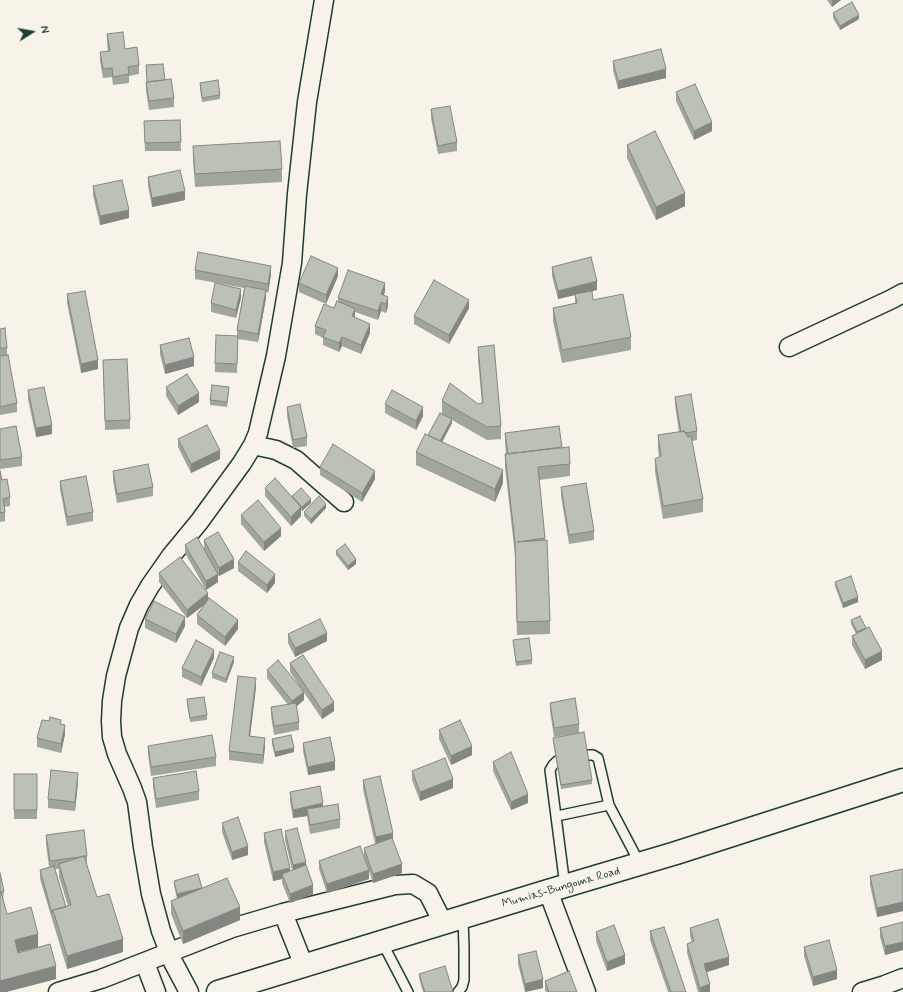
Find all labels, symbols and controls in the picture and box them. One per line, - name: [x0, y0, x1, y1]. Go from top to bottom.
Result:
- north arrow: [12, 12, 52, 52]
- text: N: [36, 25, 51, 35]
- street label: Mumias-Bungoma Road: [500, 864, 622, 912]

